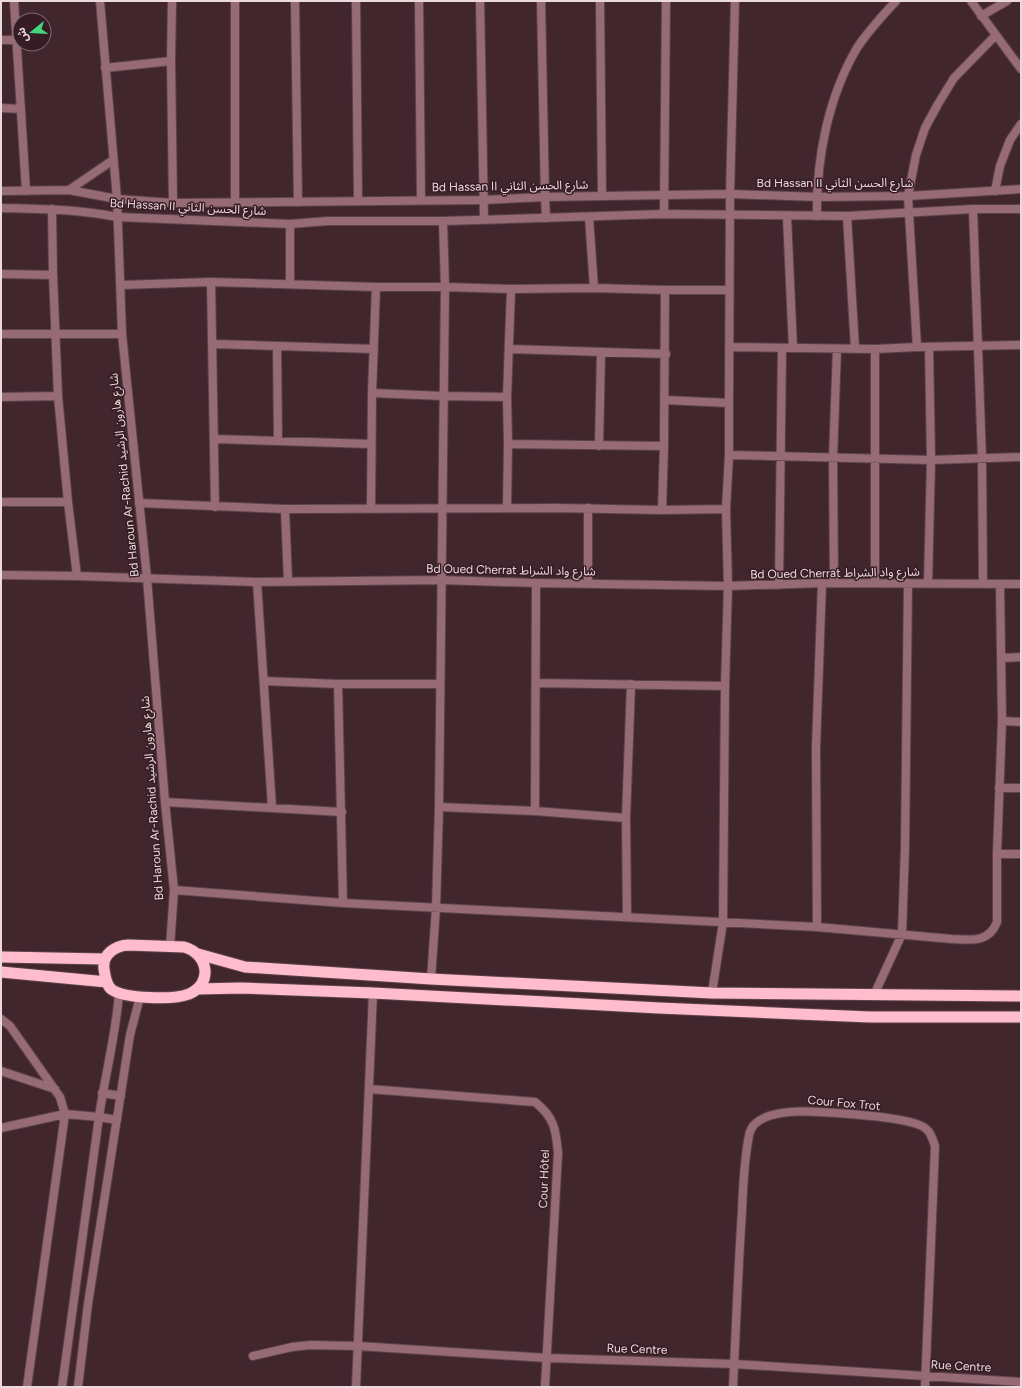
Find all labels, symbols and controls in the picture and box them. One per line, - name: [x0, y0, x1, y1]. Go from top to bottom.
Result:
- north arrow: [12, 12, 52, 52]
- text: ش: [14, 26, 31, 44]
- street label: Bd Hassan II شارع الحسن الثاني: [757, 176, 913, 193]
- street label: Bd Hassan II شارع الحسن الثاني: [431, 178, 589, 197]
- street label: Bd Hassan II شارع الحسن الثاني: [109, 196, 267, 221]
- street label: Bd Haroun Ar-Rachid شارع هارون الرشيد: [106, 372, 144, 578]
- street label: Bd Oued Cherrat شارع واد الشراط: [426, 562, 596, 580]
- street label: Bd Oued Cherrat شارع واد الشراط: [750, 565, 920, 583]
- street label: Bd Haroun Ar-Rachid شارع هارون الرشيد: [138, 695, 168, 901]
- street label: Cour Fox Trot: [807, 1093, 881, 1113]
- street label: Cour Hôtel: [536, 1149, 552, 1209]
- street label: Rue Centre: [606, 1341, 668, 1357]
- street label: Rue Centre: [930, 1357, 992, 1375]

